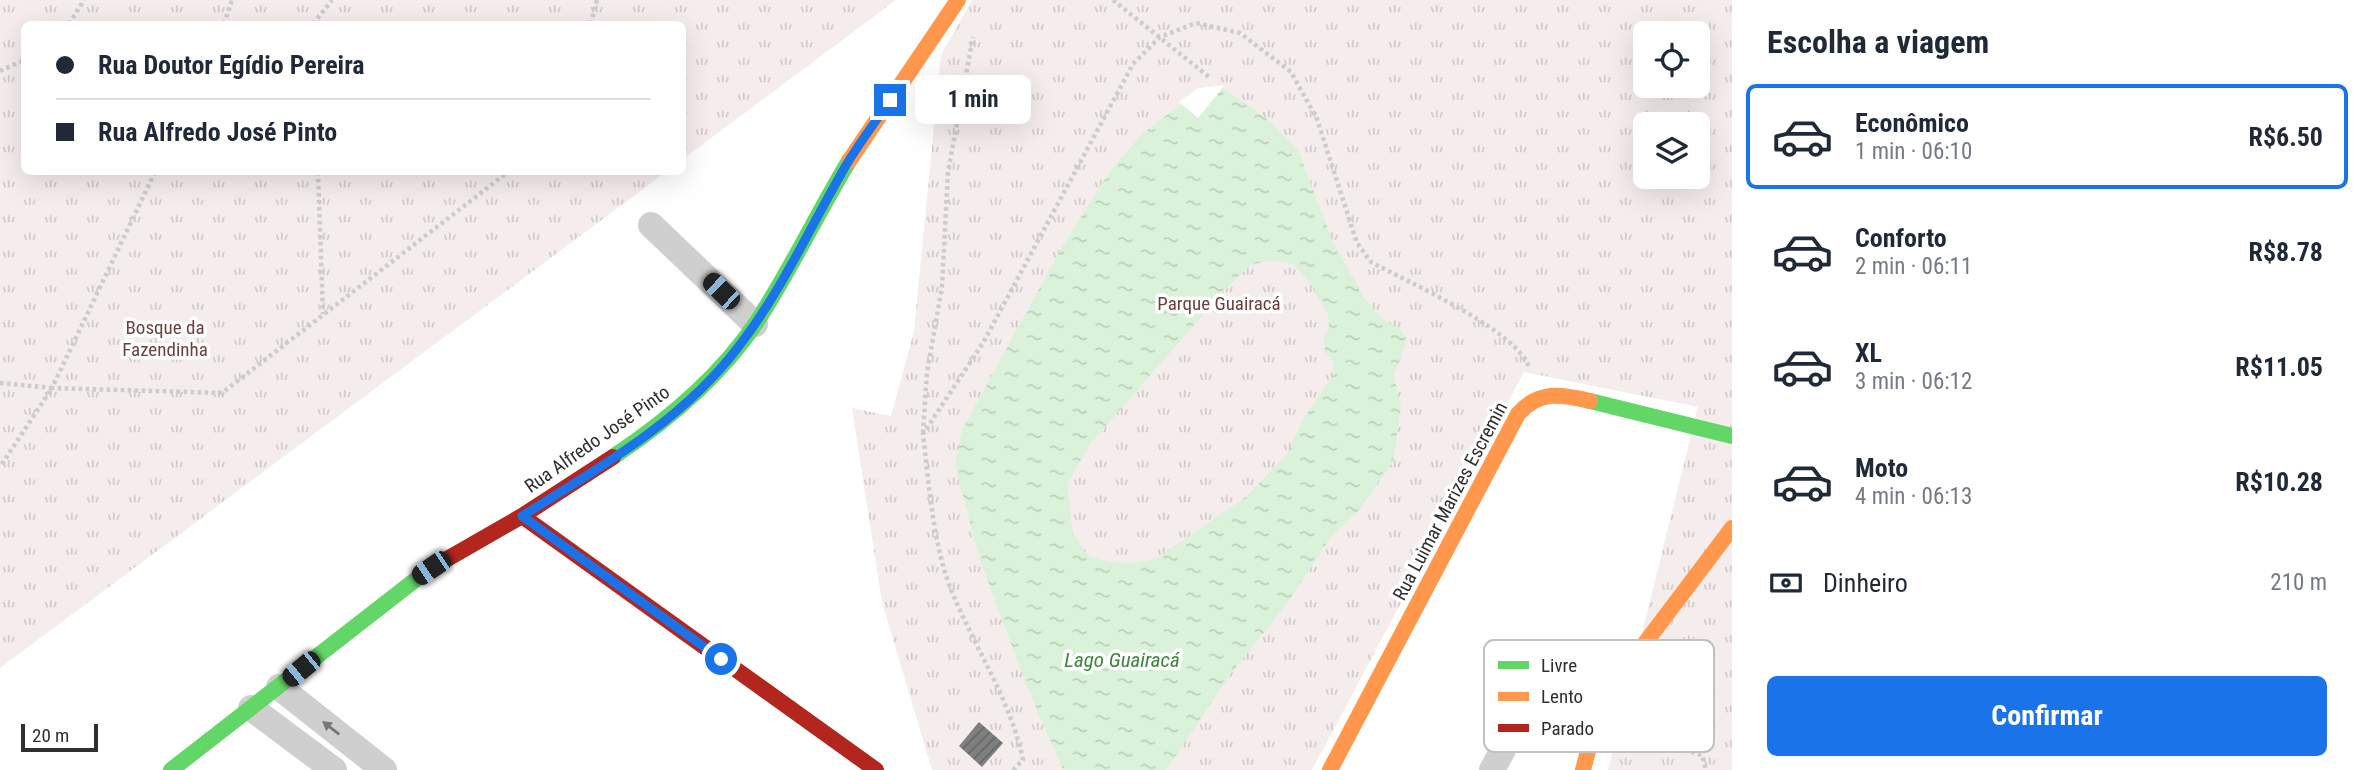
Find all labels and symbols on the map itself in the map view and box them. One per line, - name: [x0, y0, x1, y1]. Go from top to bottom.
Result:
- callout: 1 min: [914, 76, 1030, 124]
- route end: [874, 84, 906, 116]
- car: [699, 269, 744, 313]
- park label: Parque Guairacá: [1157, 292, 1281, 315]
- park label: Bosque da Fazendinha: [122, 316, 208, 361]
- street label: Rua Alfredo José Pinto: [520, 380, 674, 498]
- street label: Rua Luimar Marizes Escremin: [1388, 398, 1512, 604]
- car: [408, 548, 455, 588]
- legend: [1484, 640, 1714, 752]
- route start: [705, 643, 737, 675]
- car: [279, 648, 324, 690]
- water label: Lago Guairacá: [1064, 648, 1180, 672]
- text: Livre: [1541, 654, 1577, 677]
- text: Lento: [1541, 685, 1583, 708]
- text: Parado: [1541, 717, 1594, 740]
- scale bar: [21, 721, 98, 753]
- one-way arrow: [323, 721, 341, 736]

